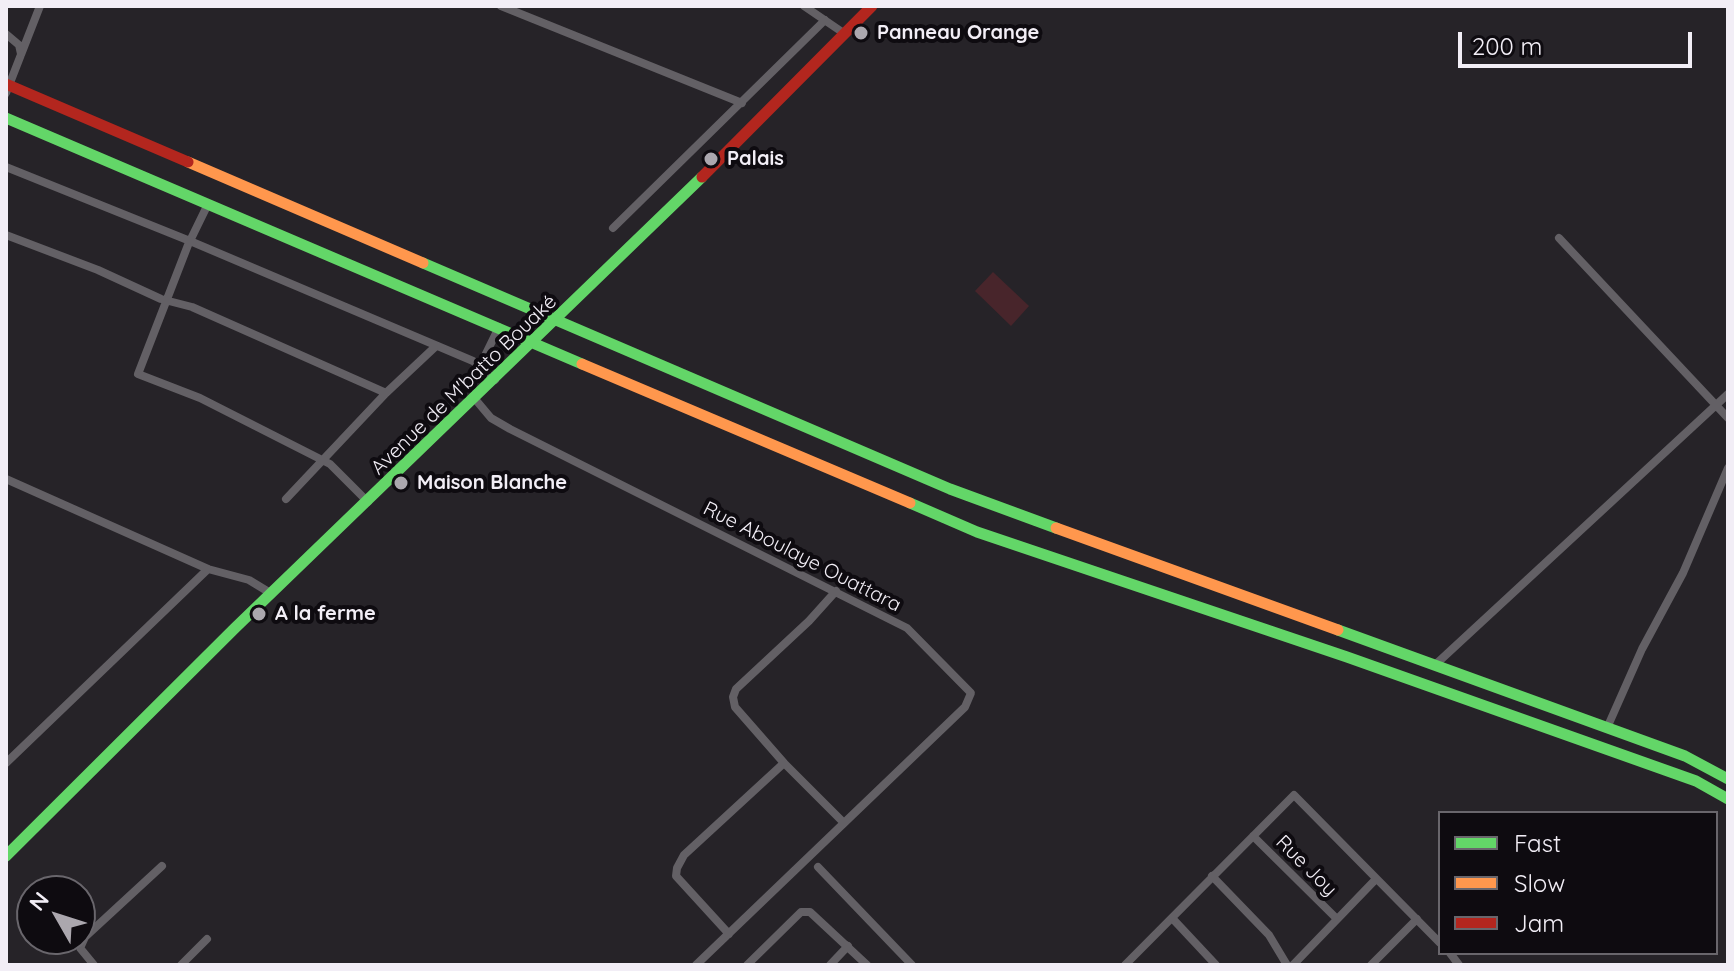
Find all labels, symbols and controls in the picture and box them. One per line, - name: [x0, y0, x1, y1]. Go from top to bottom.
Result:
- scale bar: [1462, 16, 1696, 66]
- place label: Panneau Orange: [877, 21, 1039, 45]
- marker: Panneau Orange: [852, 24, 870, 42]
- text: 200 m: [1472, 31, 1542, 61]
- place label: Palais: [727, 147, 784, 171]
- marker: Palais: [702, 150, 720, 168]
- street label: Avenue de M'batto Bouaké: [366, 290, 562, 480]
- place label: Maison Blanche: [417, 471, 567, 495]
- marker: Maison Blanche: [392, 474, 410, 492]
- street label: Rue Aboulaye Ouattara: [699, 497, 905, 617]
- place label: A la ferme: [275, 602, 376, 626]
- marker: A la ferme: [250, 605, 268, 623]
- legend: [1438, 811, 1718, 955]
- text: Fast: [1514, 828, 1561, 858]
- street label: Rue Joy: [1271, 831, 1341, 901]
- text: Slow: [1514, 868, 1565, 898]
- north arrow: [16, 875, 96, 955]
- text: N: [23, 886, 55, 916]
- text: Jam: [1514, 908, 1564, 938]

